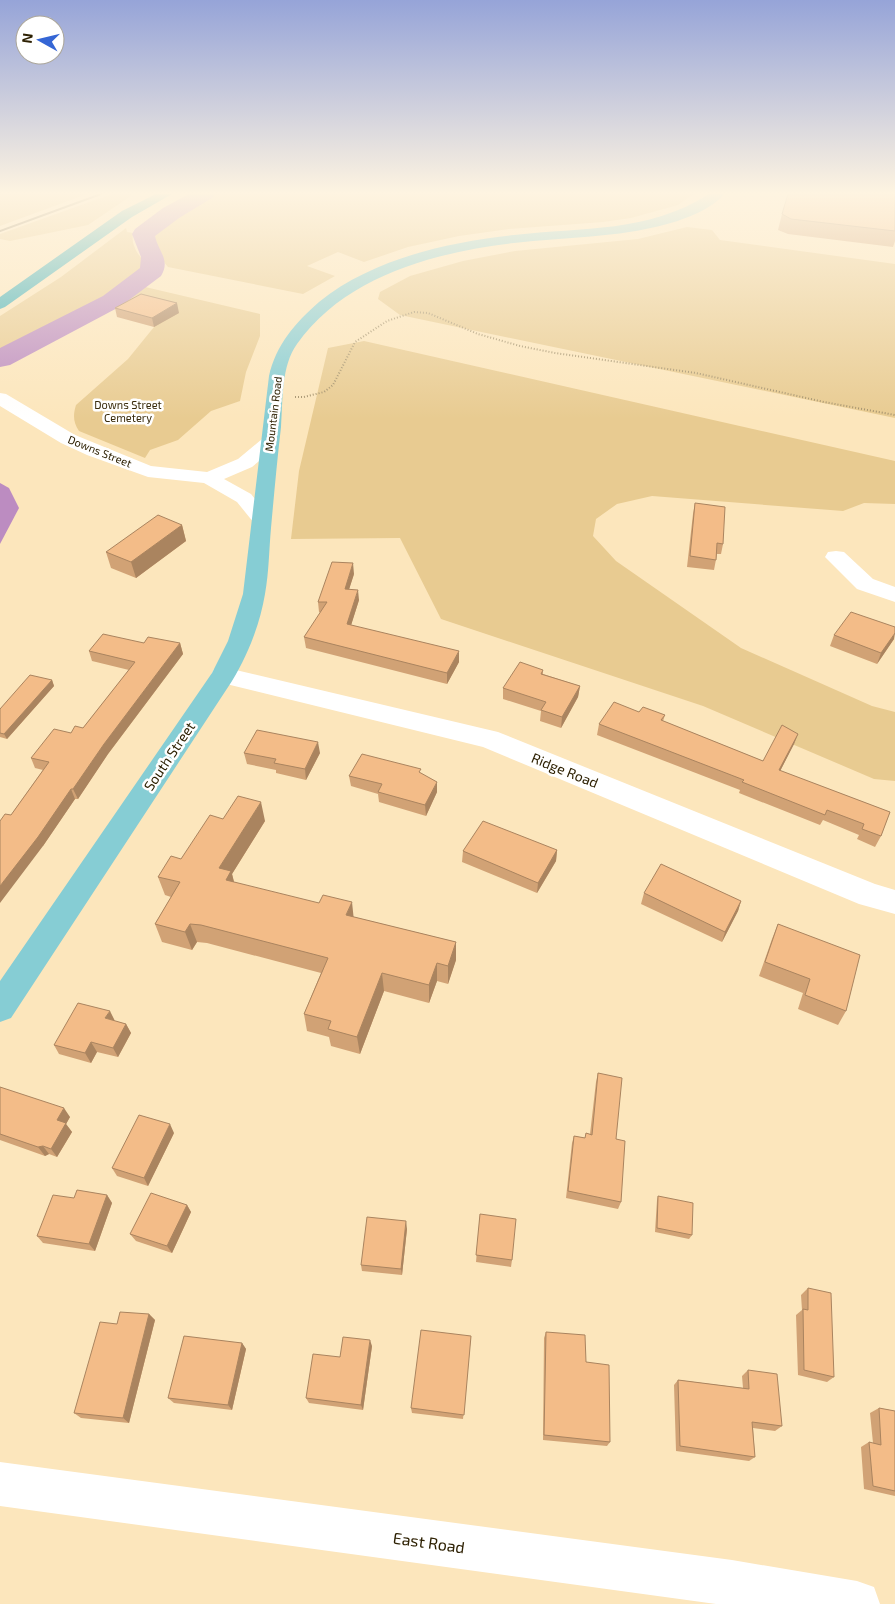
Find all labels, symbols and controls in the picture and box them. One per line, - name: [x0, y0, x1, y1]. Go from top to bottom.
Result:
- north arrow: [15, 15, 65, 65]
- text: N: [18, 32, 36, 44]
- street label: Mountain Road: [262, 376, 284, 452]
- park label: Downs Street Cemetery: [94, 398, 162, 424]
- street label: Downs Street: [66, 432, 134, 470]
- street label: South Street: [140, 718, 198, 794]
- street label: Ridge Road: [529, 749, 601, 791]
- street label: East Road: [392, 1528, 466, 1556]

